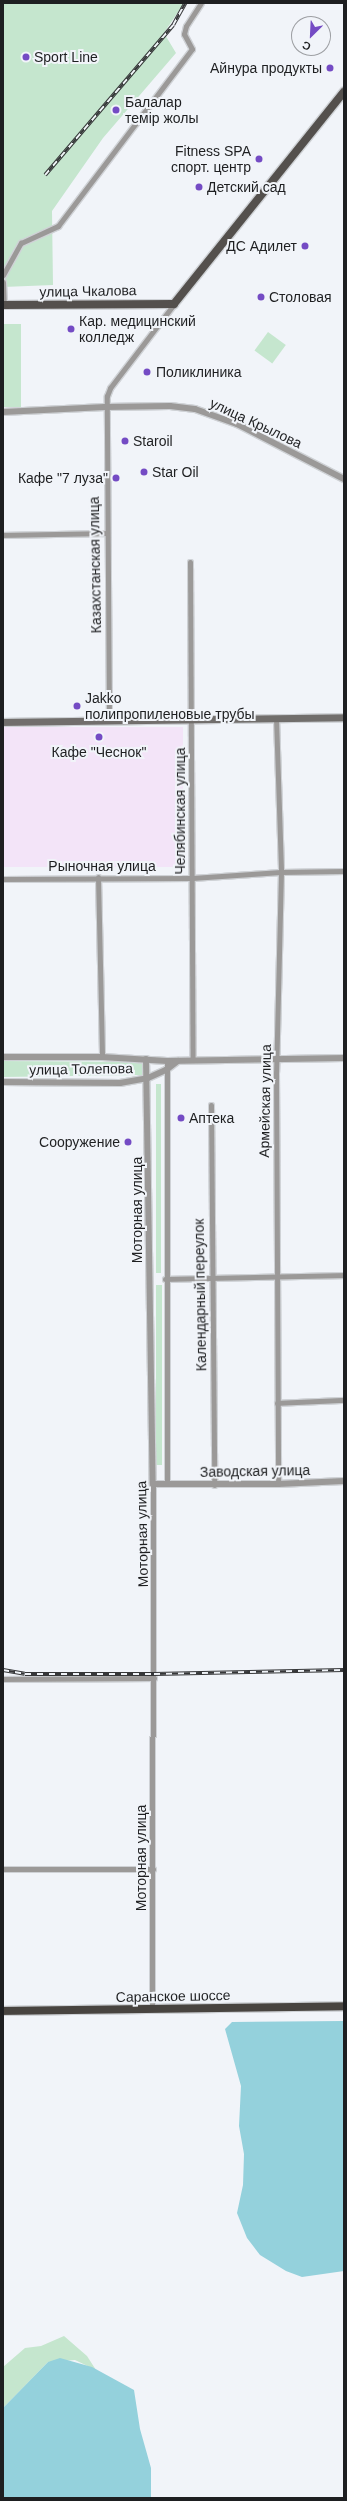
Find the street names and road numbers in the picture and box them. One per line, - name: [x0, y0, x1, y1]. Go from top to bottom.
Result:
- street label: улица Чкалова: [39, 282, 137, 300]
- street label: улица Крылова: [207, 394, 305, 452]
- street label: Казахстанская улица: [85, 496, 105, 634]
- street label: Челябинская улица: [172, 747, 188, 875]
- street label: Рыночная улица: [48, 858, 156, 874]
- street label: Армейская улица: [256, 1044, 274, 1158]
- street label: улица Толепова: [29, 1060, 133, 1078]
- street label: Моторная улица: [129, 1157, 145, 1263]
- street label: Календарный переулок: [190, 1219, 210, 1371]
- street label: Заводская улица: [200, 1462, 310, 1480]
- street label: Моторная улица: [133, 1481, 151, 1587]
- street label: Моторная улица: [133, 1805, 149, 1911]
- street label: Саранское шоссе: [115, 1987, 231, 2005]

